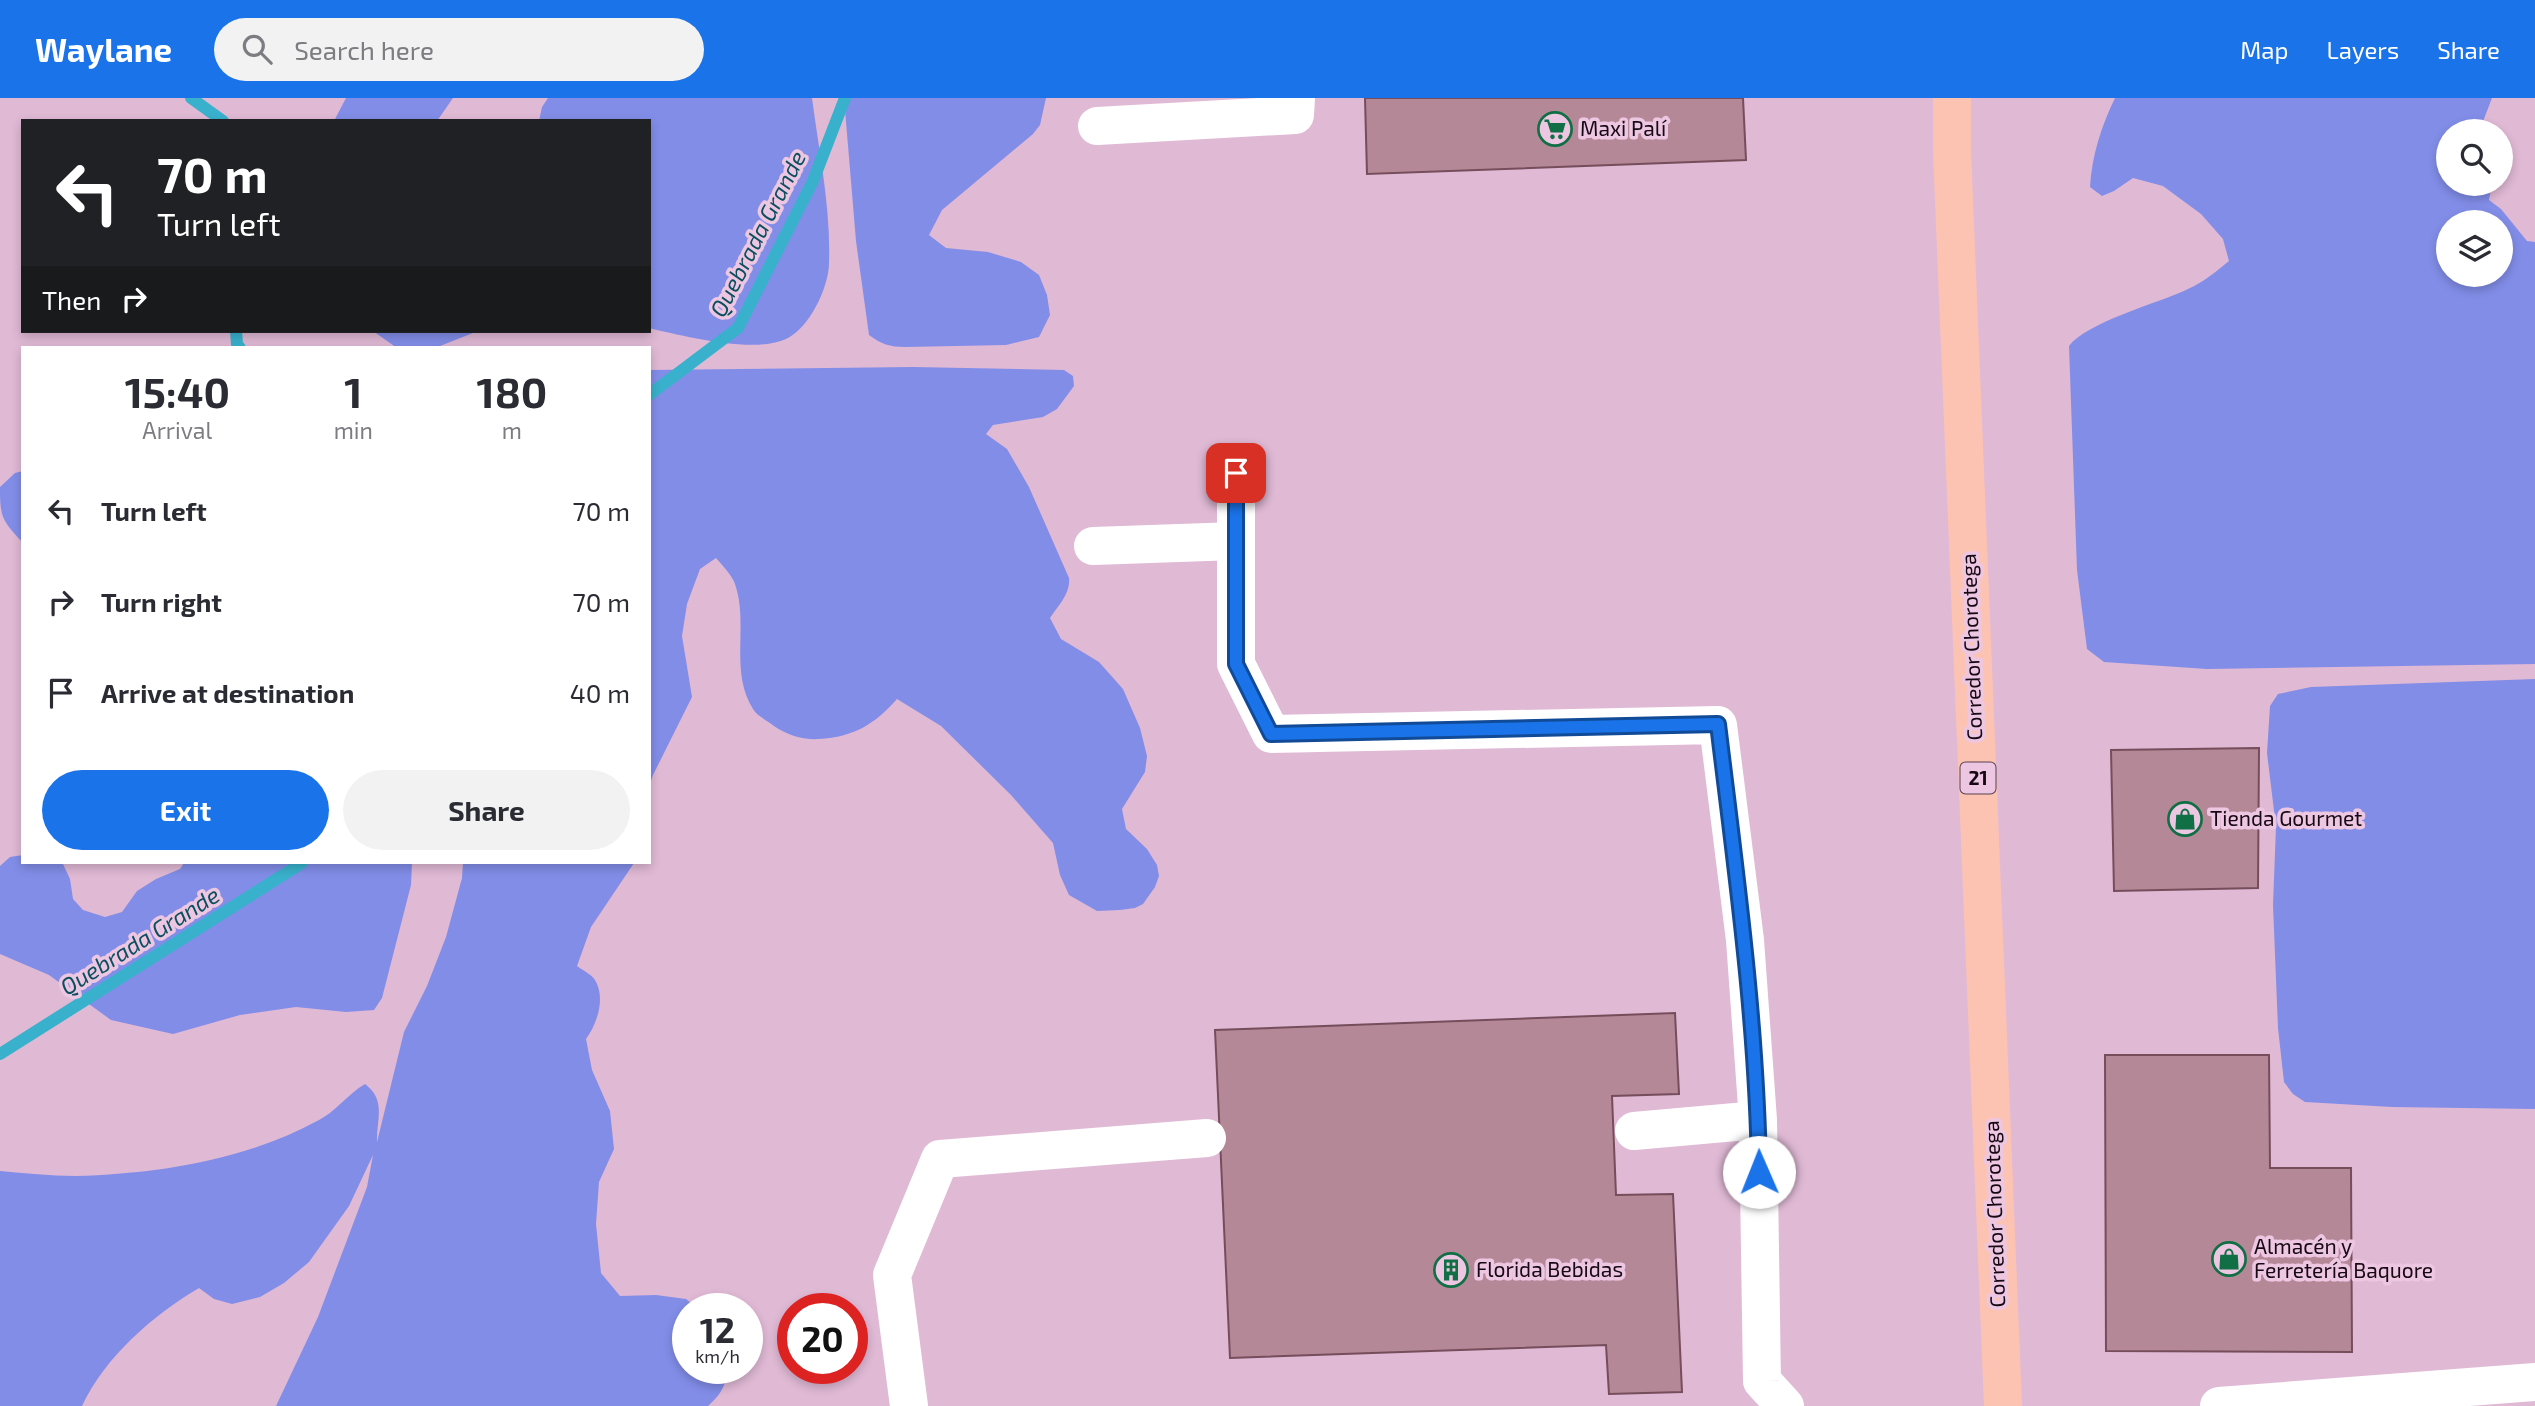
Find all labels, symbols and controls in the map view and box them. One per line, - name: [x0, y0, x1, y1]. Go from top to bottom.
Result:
- search box: [214, 18, 704, 81]
- text: Waylane: [35, 29, 172, 69]
- icon: search: [238, 30, 276, 68]
- text: Search here: [294, 34, 434, 65]
- text: Map: [2240, 35, 2288, 64]
- text: Layers: [2326, 35, 2399, 64]
- text: Share: [2437, 35, 2500, 64]
- supermarket icon: Maxi Palí: [1536, 110, 1574, 148]
- place label: Maxi Palí: [1580, 115, 1667, 140]
- map controls: [2436, 119, 2513, 287]
- button: search: [2436, 119, 2513, 196]
- text: 70 m: [157, 144, 268, 203]
- water label: Quebrada Grande: [703, 146, 811, 321]
- icon: left: [42, 147, 133, 238]
- text: Turn left: [157, 204, 281, 242]
- button: layers: [2436, 210, 2513, 287]
- icon: right: [115, 280, 153, 318]
- text: Then: [42, 284, 101, 315]
- text: 15:40: [125, 366, 230, 416]
- text: 1: [344, 366, 362, 416]
- text: 180: [477, 366, 547, 416]
- text: Arrival: [142, 416, 212, 444]
- text: min: [334, 416, 373, 444]
- text: m: [502, 416, 522, 444]
- pin: [1206, 443, 1266, 503]
- icon: arrive: [1217, 454, 1255, 492]
- icon: left: [42, 492, 80, 530]
- text: Turn left: [101, 495, 207, 526]
- text: 70 m: [572, 495, 630, 526]
- street label: Corredor Chorotega: [1955, 553, 1986, 741]
- icon: right: [42, 583, 80, 621]
- text: Turn right: [101, 586, 222, 617]
- text: 70 m: [572, 586, 630, 617]
- icon: arrive: [42, 674, 80, 712]
- text: Arrive at destination: [101, 677, 354, 708]
- text: 40 m: [570, 677, 630, 708]
- road number: 21: [1960, 762, 1996, 793]
- button: Exit: [42, 770, 329, 850]
- button: Share: [343, 770, 630, 850]
- shop icon: Tienda Gourmet: [2166, 800, 2204, 838]
- place label: Tienda Gourmet: [2210, 805, 2362, 830]
- water label: Quebrada Grande: [55, 880, 224, 1000]
- street label: Corredor Chorotega: [1978, 1120, 2009, 1308]
- position arrow: [1722, 1135, 1796, 1209]
- place label: Almacén y Ferretería Baquore: [2254, 1233, 2433, 1282]
- shop icon: Almacén y Ferretería Baquore: [2210, 1240, 2248, 1278]
- building icon: Florida Bebidas: [1432, 1251, 1470, 1289]
- place label: Florida Bebidas: [1476, 1256, 1623, 1281]
- speed limit sign: 20: [777, 1293, 868, 1384]
- text: 12: [700, 1308, 735, 1350]
- text: km/h: [695, 1345, 740, 1367]

